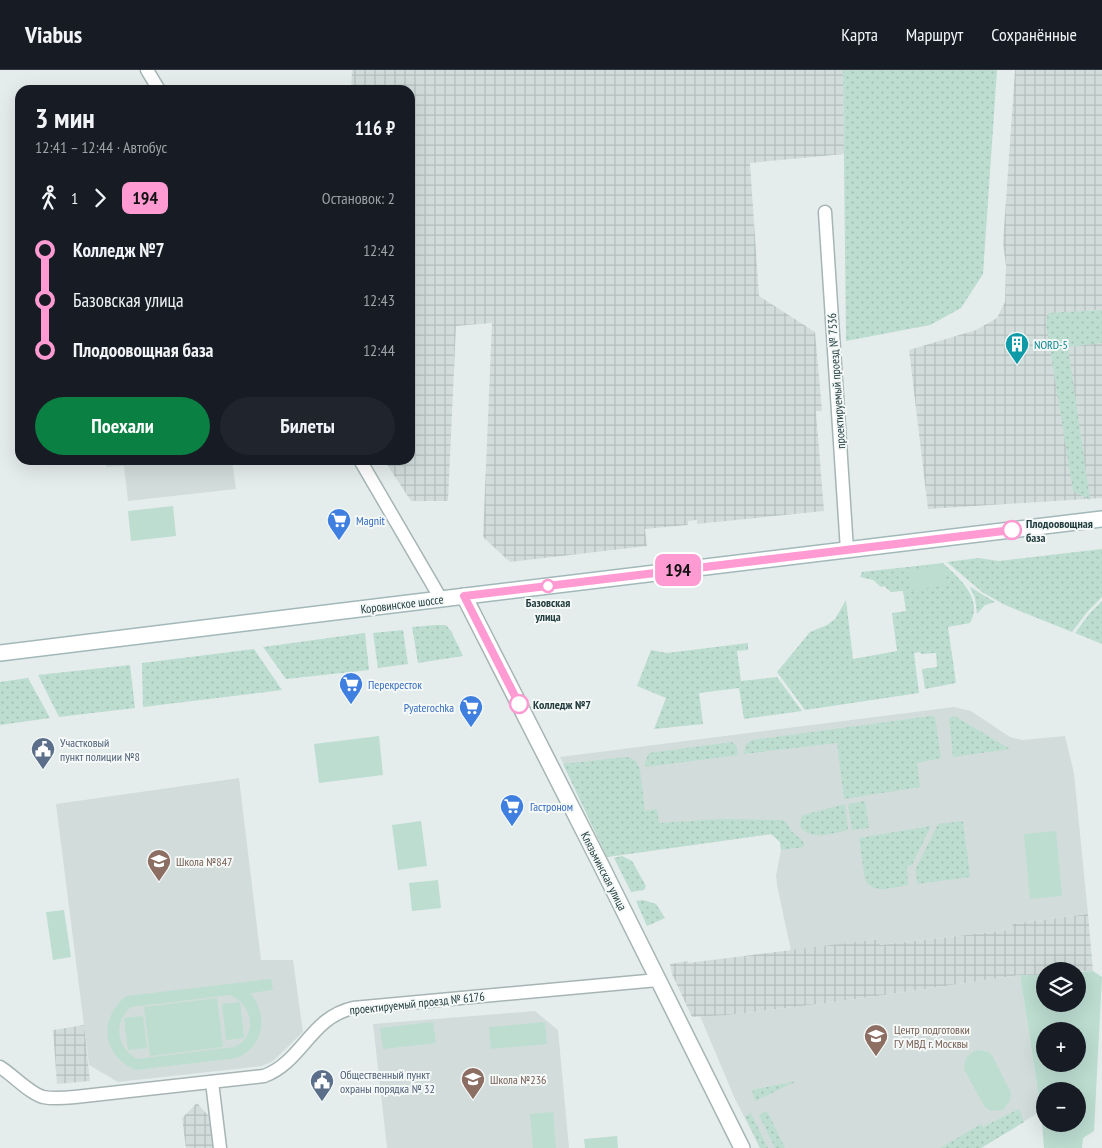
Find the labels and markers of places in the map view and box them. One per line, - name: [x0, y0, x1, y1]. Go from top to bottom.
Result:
- building icon: NORD-5: [1004, 331, 1030, 365]
- place label: NORD-5: [1034, 337, 1068, 352]
- supermarket icon: Magnit: [326, 507, 352, 541]
- place label: Magnit: [356, 513, 386, 528]
- place label: Плодоовощная база: [1026, 516, 1093, 545]
- marker: Плодоовощная база: [1002, 520, 1022, 540]
- marker: Базовская улица: [541, 579, 555, 593]
- place label: Базовская улица: [526, 595, 570, 624]
- supermarket icon: Перекресток: [338, 671, 364, 705]
- place label: Перекресток: [368, 677, 422, 692]
- supermarket icon: Pyaterochka: [458, 694, 484, 728]
- marker: Колледж №7: [509, 694, 529, 714]
- place label: Колледж №7: [533, 697, 591, 712]
- place label: Pyaterochka: [404, 700, 454, 715]
- place label: Участковый пункт полиции №8: [60, 735, 140, 764]
- public building icon: Участковый пункт полиции №8: [30, 736, 56, 770]
- supermarket icon: Гастроном: [499, 793, 525, 827]
- place label: Гастроном: [530, 799, 573, 814]
- school or university icon: Школа №847: [146, 848, 172, 882]
- place label: Школа №847: [176, 854, 232, 869]
- place label: Центр подготовки ГУ МВД г. Москвы: [894, 1022, 970, 1051]
- school or university icon: Центр подготовки ГУ МВД г. Москвы: [863, 1023, 889, 1057]
- school or university icon: Школа №236: [460, 1066, 486, 1100]
- place label: Общественный пункт охраны порядка № 32: [340, 1067, 435, 1096]
- public building icon: Общественный пункт охраны порядка № 32: [309, 1068, 335, 1102]
- place label: Школа №236: [490, 1072, 546, 1087]

